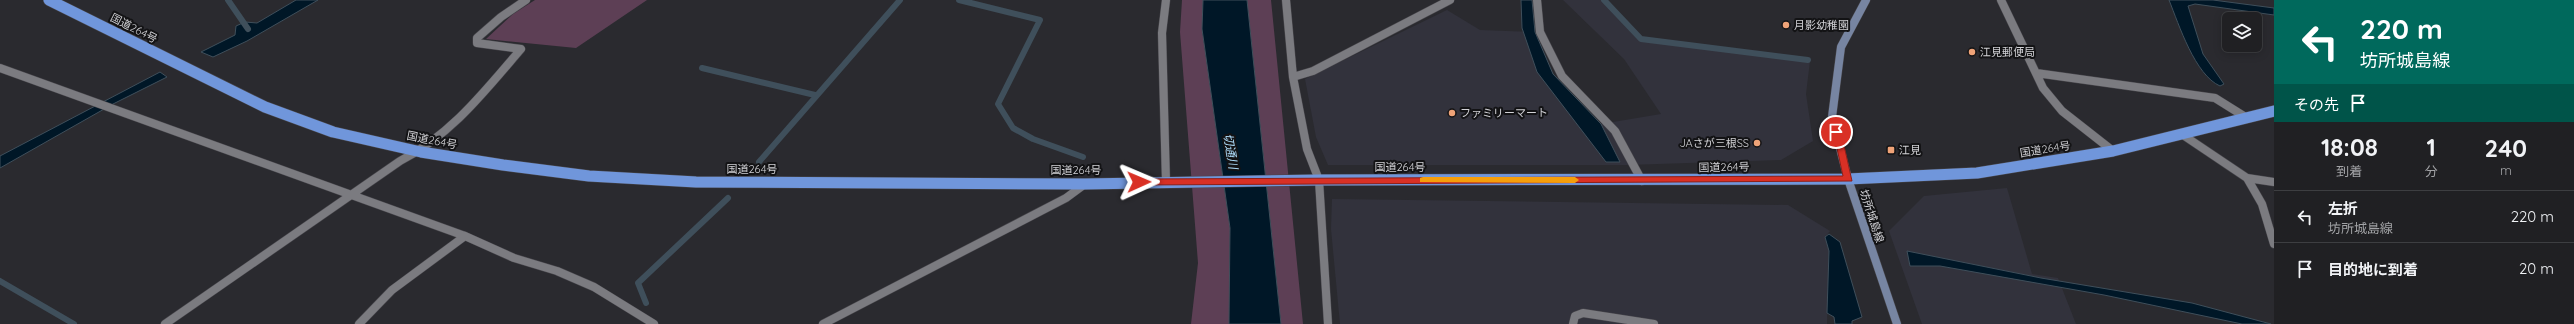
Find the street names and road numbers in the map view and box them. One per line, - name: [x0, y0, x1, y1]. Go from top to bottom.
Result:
- street label: 国道264号: [108, 10, 160, 46]
- street label: 国道264号: [406, 128, 458, 152]
- street label: 国道264号: [2019, 138, 2071, 160]
- street label: 国道264号: [1375, 160, 1425, 174]
- street label: 国道264号: [1698, 160, 1750, 174]
- street label: 国道264号: [727, 162, 777, 176]
- street label: 国道264号: [1051, 163, 1101, 177]
- street label: 坊所城島線: [1857, 188, 1887, 244]

